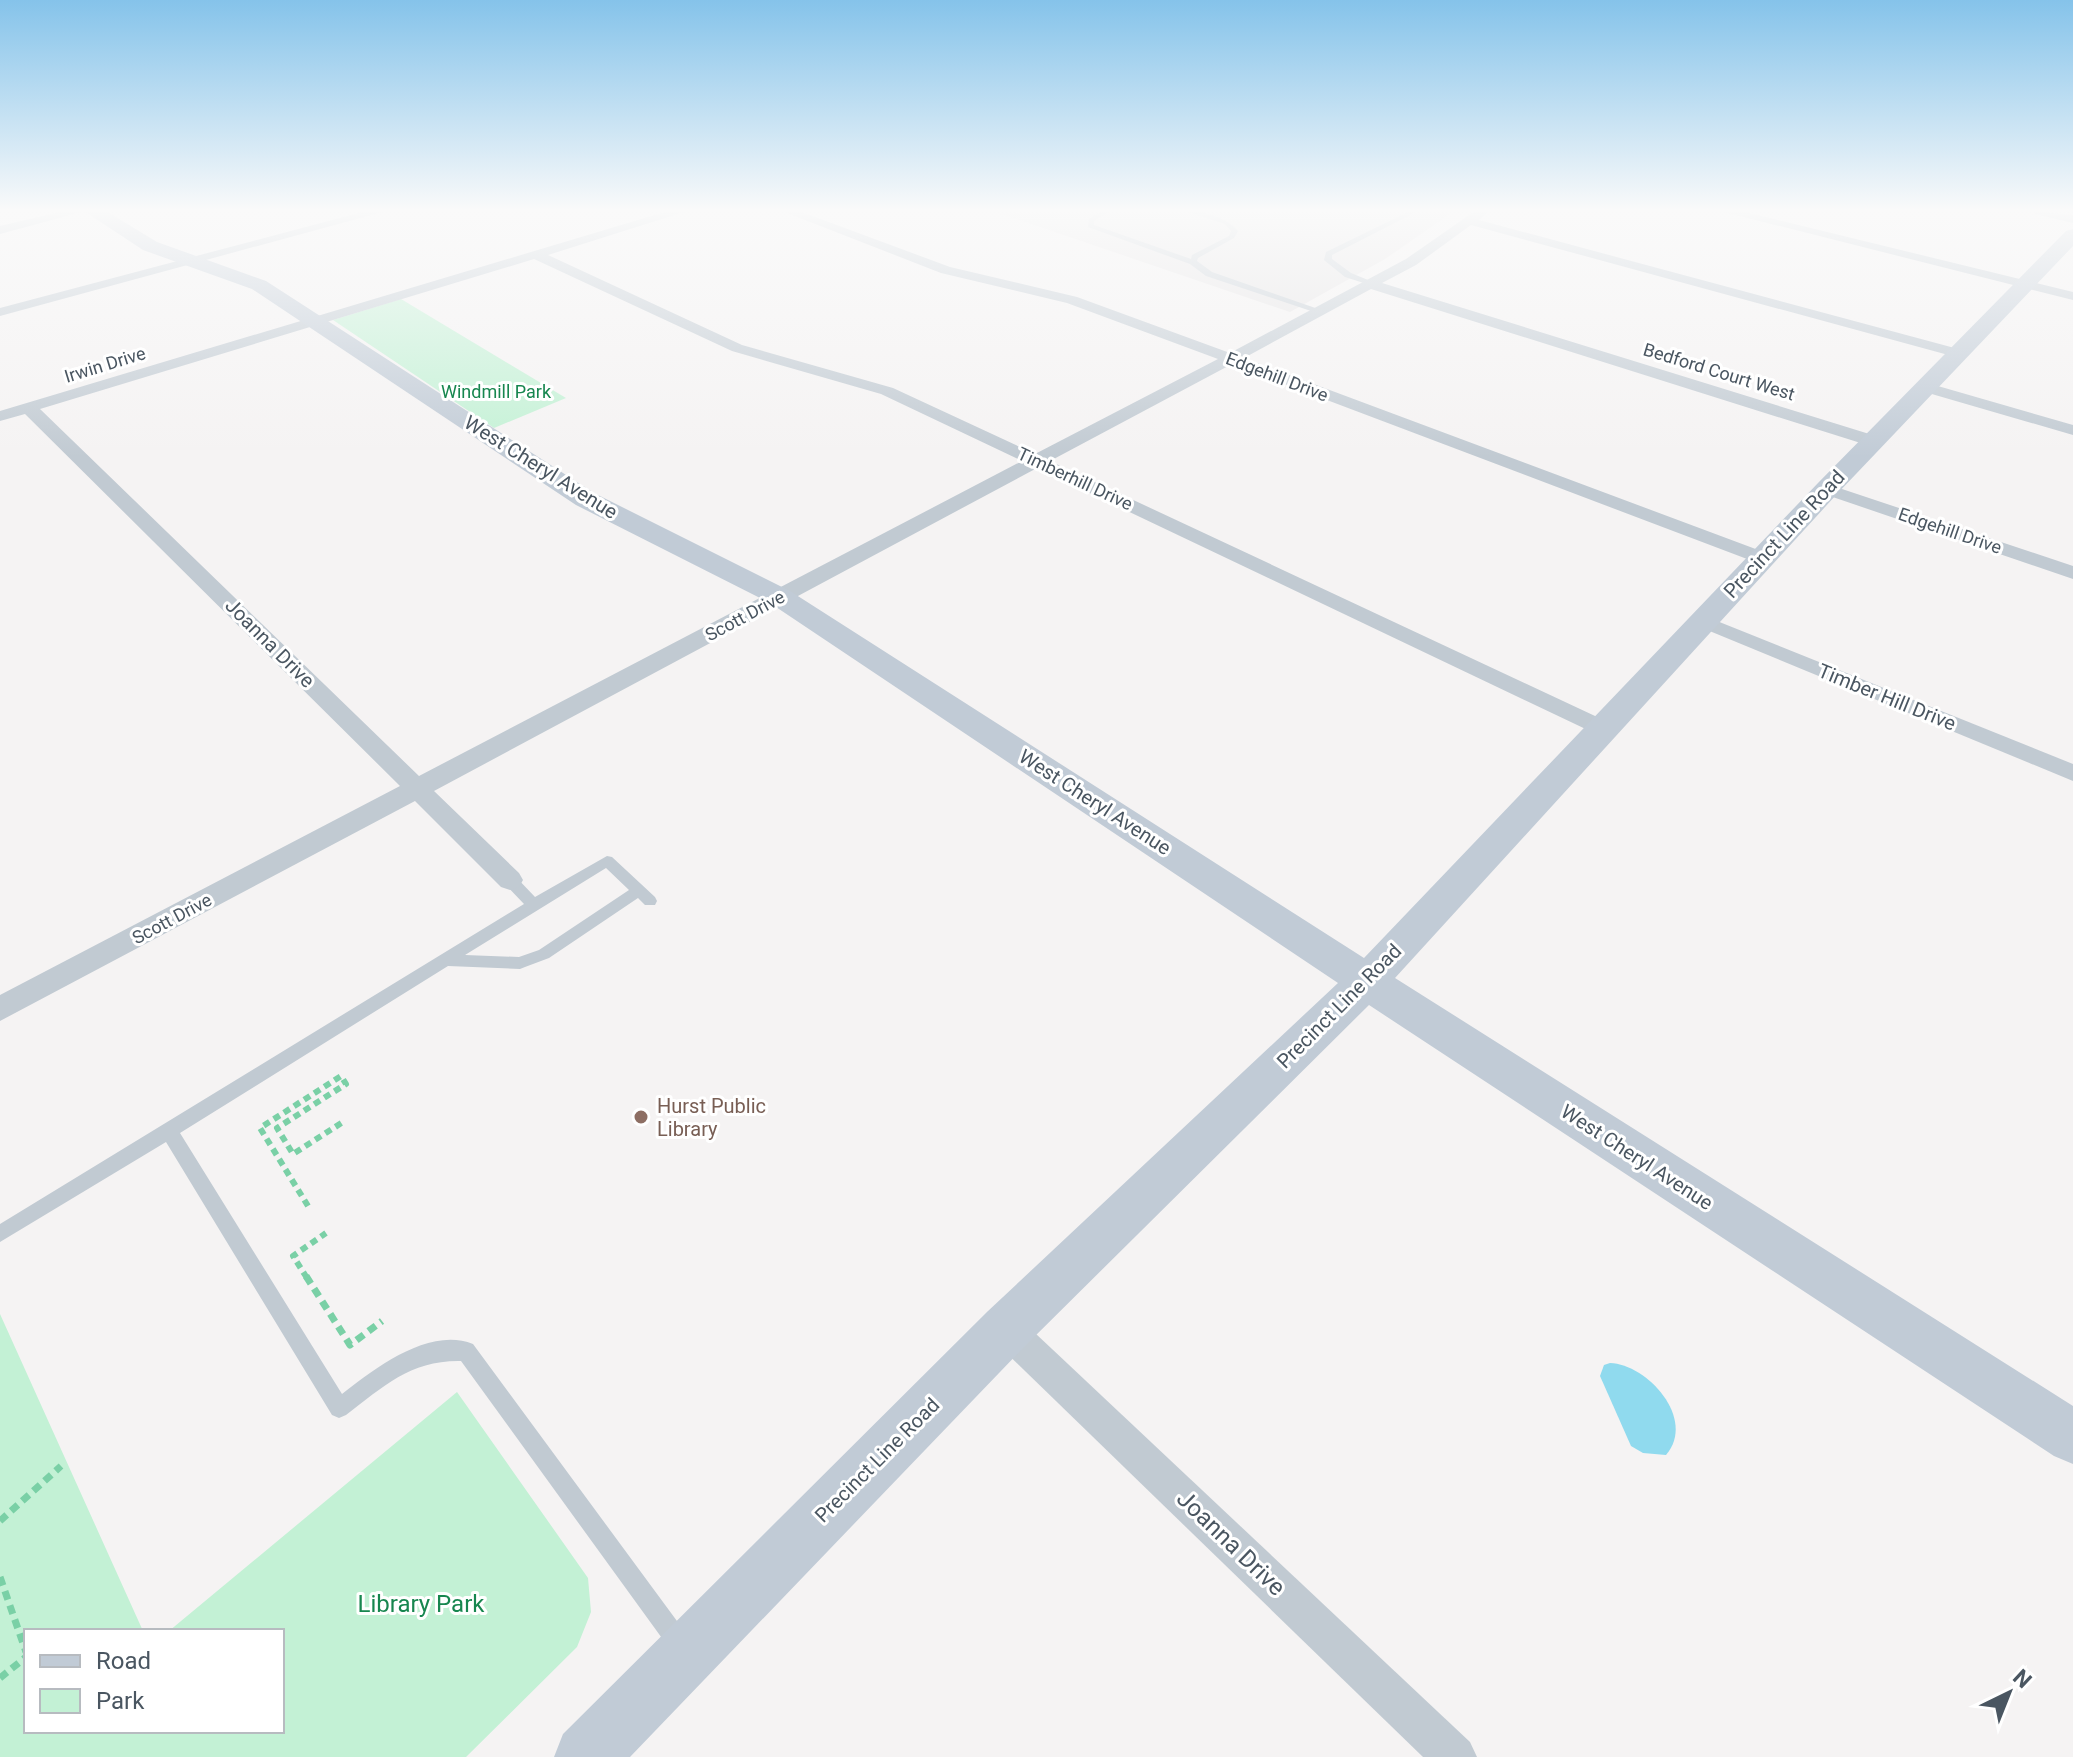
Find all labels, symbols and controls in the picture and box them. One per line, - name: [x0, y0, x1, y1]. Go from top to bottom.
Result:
- street label: Bedford Court West: [1641, 338, 1797, 405]
- street label: Irwin Drive: [62, 342, 148, 387]
- street label: Edgehill Drive: [1223, 347, 1331, 406]
- park label: Windmill Park: [441, 381, 552, 402]
- street label: West Cheryl Avenue: [460, 410, 622, 524]
- street label: Timberhill Drive: [1014, 443, 1136, 514]
- street label: Precinct Line Road: [1719, 465, 1849, 603]
- street label: Edgehill Drive: [1896, 503, 2005, 558]
- street label: Scott Drive: [701, 586, 788, 645]
- street label: Joanna Drive: [220, 593, 320, 693]
- street label: Timber Hill Drive: [1815, 658, 1959, 736]
- street label: West Cheryl Avenue: [1015, 744, 1175, 860]
- street label: Scott Drive: [128, 889, 215, 948]
- street label: Precinct Line Road: [1272, 939, 1406, 1073]
- place label: Hurst Public Library: [657, 1094, 766, 1141]
- street label: West Cheryl Avenue: [1557, 1099, 1717, 1215]
- marker: Hurst Public Library: [632, 1108, 650, 1126]
- street label: Precinct Line Road: [810, 1393, 944, 1527]
- street label: Joanna Drive: [1171, 1485, 1291, 1601]
- park label: Library Park: [358, 1590, 485, 1618]
- legend: [24, 1629, 284, 1733]
- text: Road: [96, 1647, 151, 1675]
- north arrow: [1969, 1653, 2049, 1733]
- text: N: [2008, 1664, 2037, 1693]
- text: Park: [96, 1687, 145, 1715]

